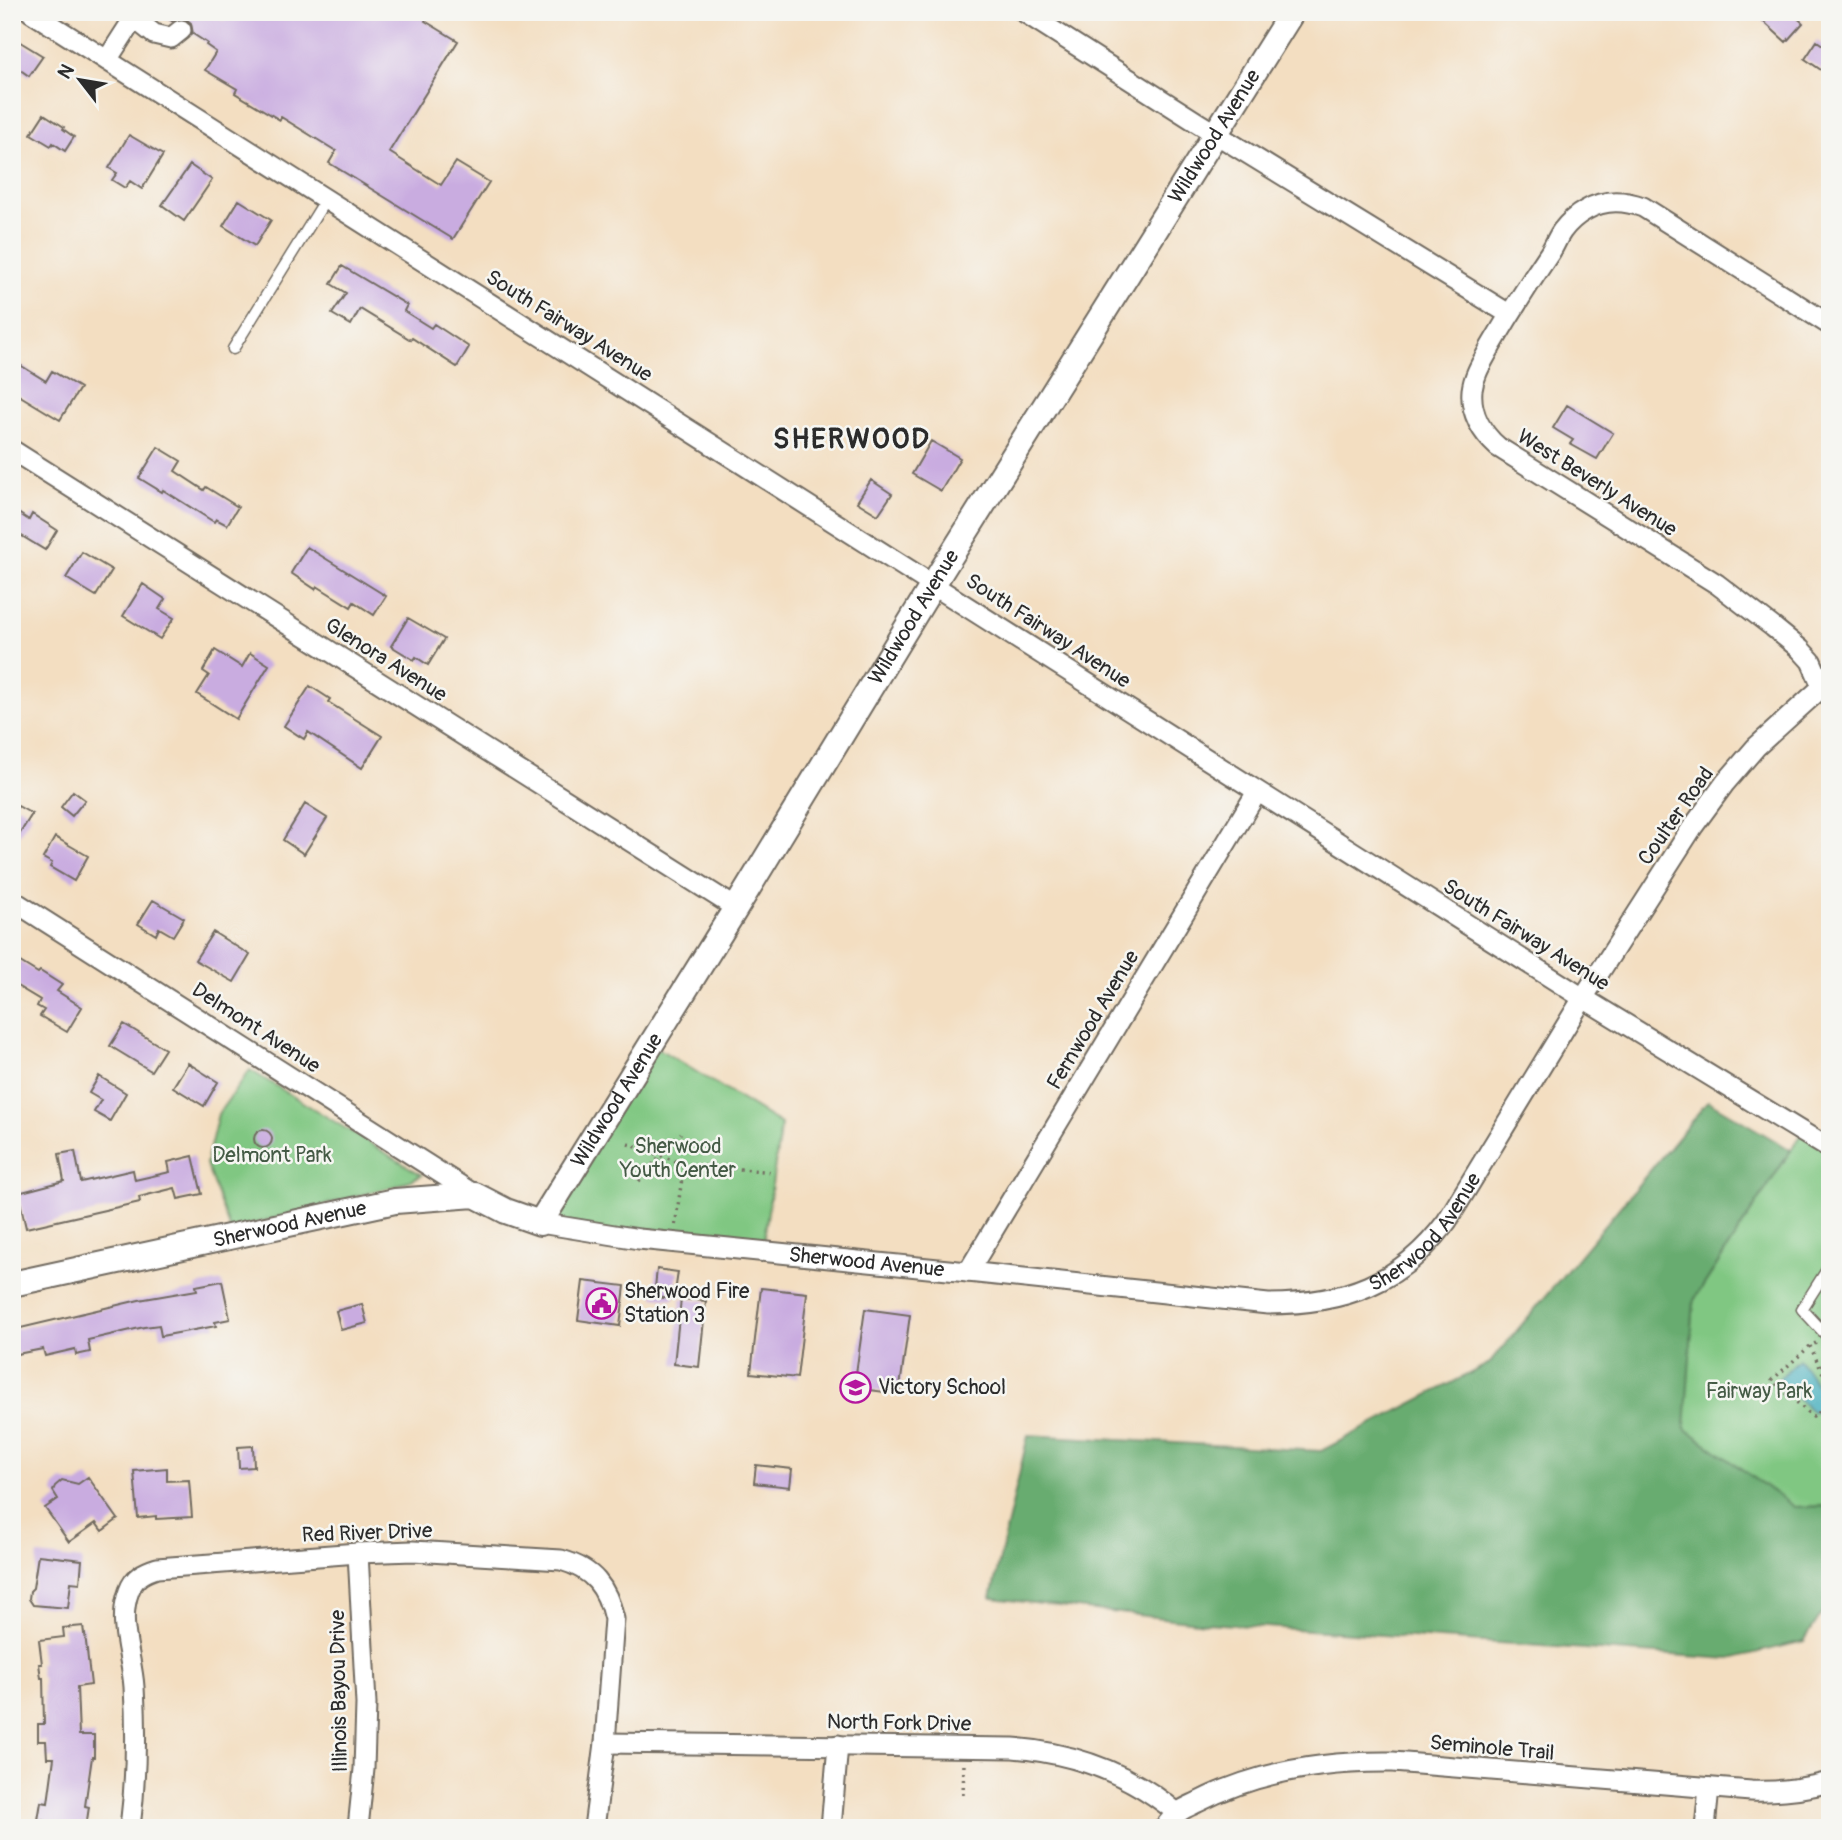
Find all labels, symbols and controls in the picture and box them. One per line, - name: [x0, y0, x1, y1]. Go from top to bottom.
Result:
- north arrow: [46, 46, 116, 116]
- text: N: [53, 60, 80, 83]
- street label: Wildwood Avenue: [1162, 64, 1267, 208]
- street label: South Fairway Avenue: [481, 264, 658, 388]
- district label: SHERWOOD: [773, 422, 931, 457]
- street label: West Beverly Avenue: [1512, 423, 1682, 543]
- street label: Wildwood Avenue: [862, 544, 965, 689]
- street label: South Fairway Avenue: [960, 568, 1136, 695]
- street label: Glenora Avenue: [320, 612, 452, 709]
- street label: Coulter Road: [1632, 762, 1720, 870]
- street label: South Fairway Avenue: [1438, 873, 1615, 997]
- street label: Fernwood Avenue: [1041, 945, 1146, 1095]
- street label: Delmont Avenue: [187, 977, 326, 1080]
- street label: Wildwood Avenue: [565, 1027, 669, 1172]
- park label: Sherwood Youth Center: [619, 1133, 736, 1184]
- park label: Delmont Park: [212, 1142, 332, 1169]
- street label: Sherwood Avenue: [1364, 1167, 1487, 1298]
- street label: Sherwood Avenue: [210, 1194, 369, 1254]
- street label: Sherwood Avenue: [788, 1241, 946, 1283]
- place label: Sherwood Fire Station 3: [624, 1278, 750, 1329]
- public building icon: Sherwood Fire Station 3: [584, 1286, 618, 1320]
- school or university icon: Victory School: [838, 1370, 872, 1404]
- place label: Victory School: [878, 1374, 1006, 1401]
- park label: Fairway Park: [1706, 1378, 1813, 1405]
- street label: Red River Drive: [301, 1517, 433, 1549]
- street label: Illinois Bayou Drive: [324, 1609, 354, 1773]
- street label: North Fork Drive: [827, 1708, 972, 1738]
- street label: Seminole Trail: [1429, 1729, 1555, 1767]

